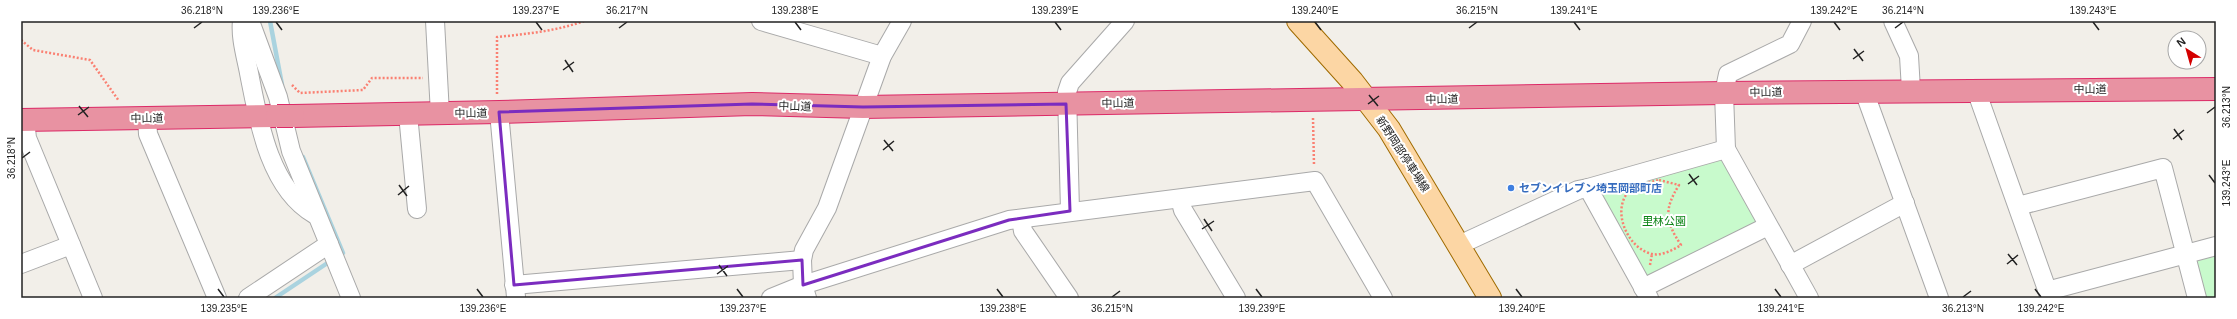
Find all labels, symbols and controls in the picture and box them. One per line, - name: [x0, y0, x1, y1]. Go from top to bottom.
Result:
- text: 36.218°N: [181, 5, 223, 16]
- text: 139.236°E: [253, 5, 300, 16]
- text: 139.237°E: [513, 5, 560, 16]
- text: 36.217°N: [606, 5, 648, 16]
- text: 139.238°E: [772, 5, 819, 16]
- text: 139.239°E: [1032, 5, 1079, 16]
- text: 139.240°E: [1292, 5, 1339, 16]
- text: 36.215°N: [1456, 5, 1498, 16]
- text: 139.241°E: [1551, 5, 1598, 16]
- text: 139.242°E: [1811, 5, 1858, 16]
- text: 36.214°N: [1882, 5, 1924, 16]
- text: 139.243°E: [2070, 5, 2117, 16]
- north arrow: [2167, 30, 2207, 70]
- text: N: [2174, 35, 2188, 49]
- street label: 中山道: [2074, 83, 2107, 95]
- street label: 中山道: [1749, 86, 1783, 98]
- text: 36.213°N: [2221, 86, 2232, 128]
- street label: 中山道: [1425, 93, 1459, 105]
- street label: 中山道: [1101, 97, 1135, 109]
- street label: 中山道: [778, 99, 812, 113]
- street label: 中山道: [454, 107, 488, 119]
- street label: 中山道: [130, 112, 164, 124]
- street label: 新野岡部停車場線: [1374, 114, 1432, 194]
- text: 36.218°N: [6, 137, 17, 179]
- text: 139.243°E: [2221, 159, 2232, 206]
- place label: セブンイレブン埼玉岡部町店: [1519, 182, 1662, 194]
- marker: セブンイレブン埼玉岡部町店: [1506, 183, 1516, 193]
- park label: 里林公園: [1642, 215, 1686, 227]
- text: 139.235°E: [201, 303, 248, 314]
- text: 139.236°E: [460, 303, 507, 314]
- text: 139.237°E: [720, 303, 767, 314]
- text: 139.238°E: [980, 303, 1027, 314]
- text: 36.215°N: [1091, 303, 1133, 314]
- text: 139.239°E: [1239, 303, 1286, 314]
- text: 139.240°E: [1499, 303, 1546, 314]
- text: 139.241°E: [1758, 303, 1805, 314]
- text: 36.213°N: [1942, 303, 1984, 314]
- text: 139.242°E: [2018, 303, 2065, 314]

